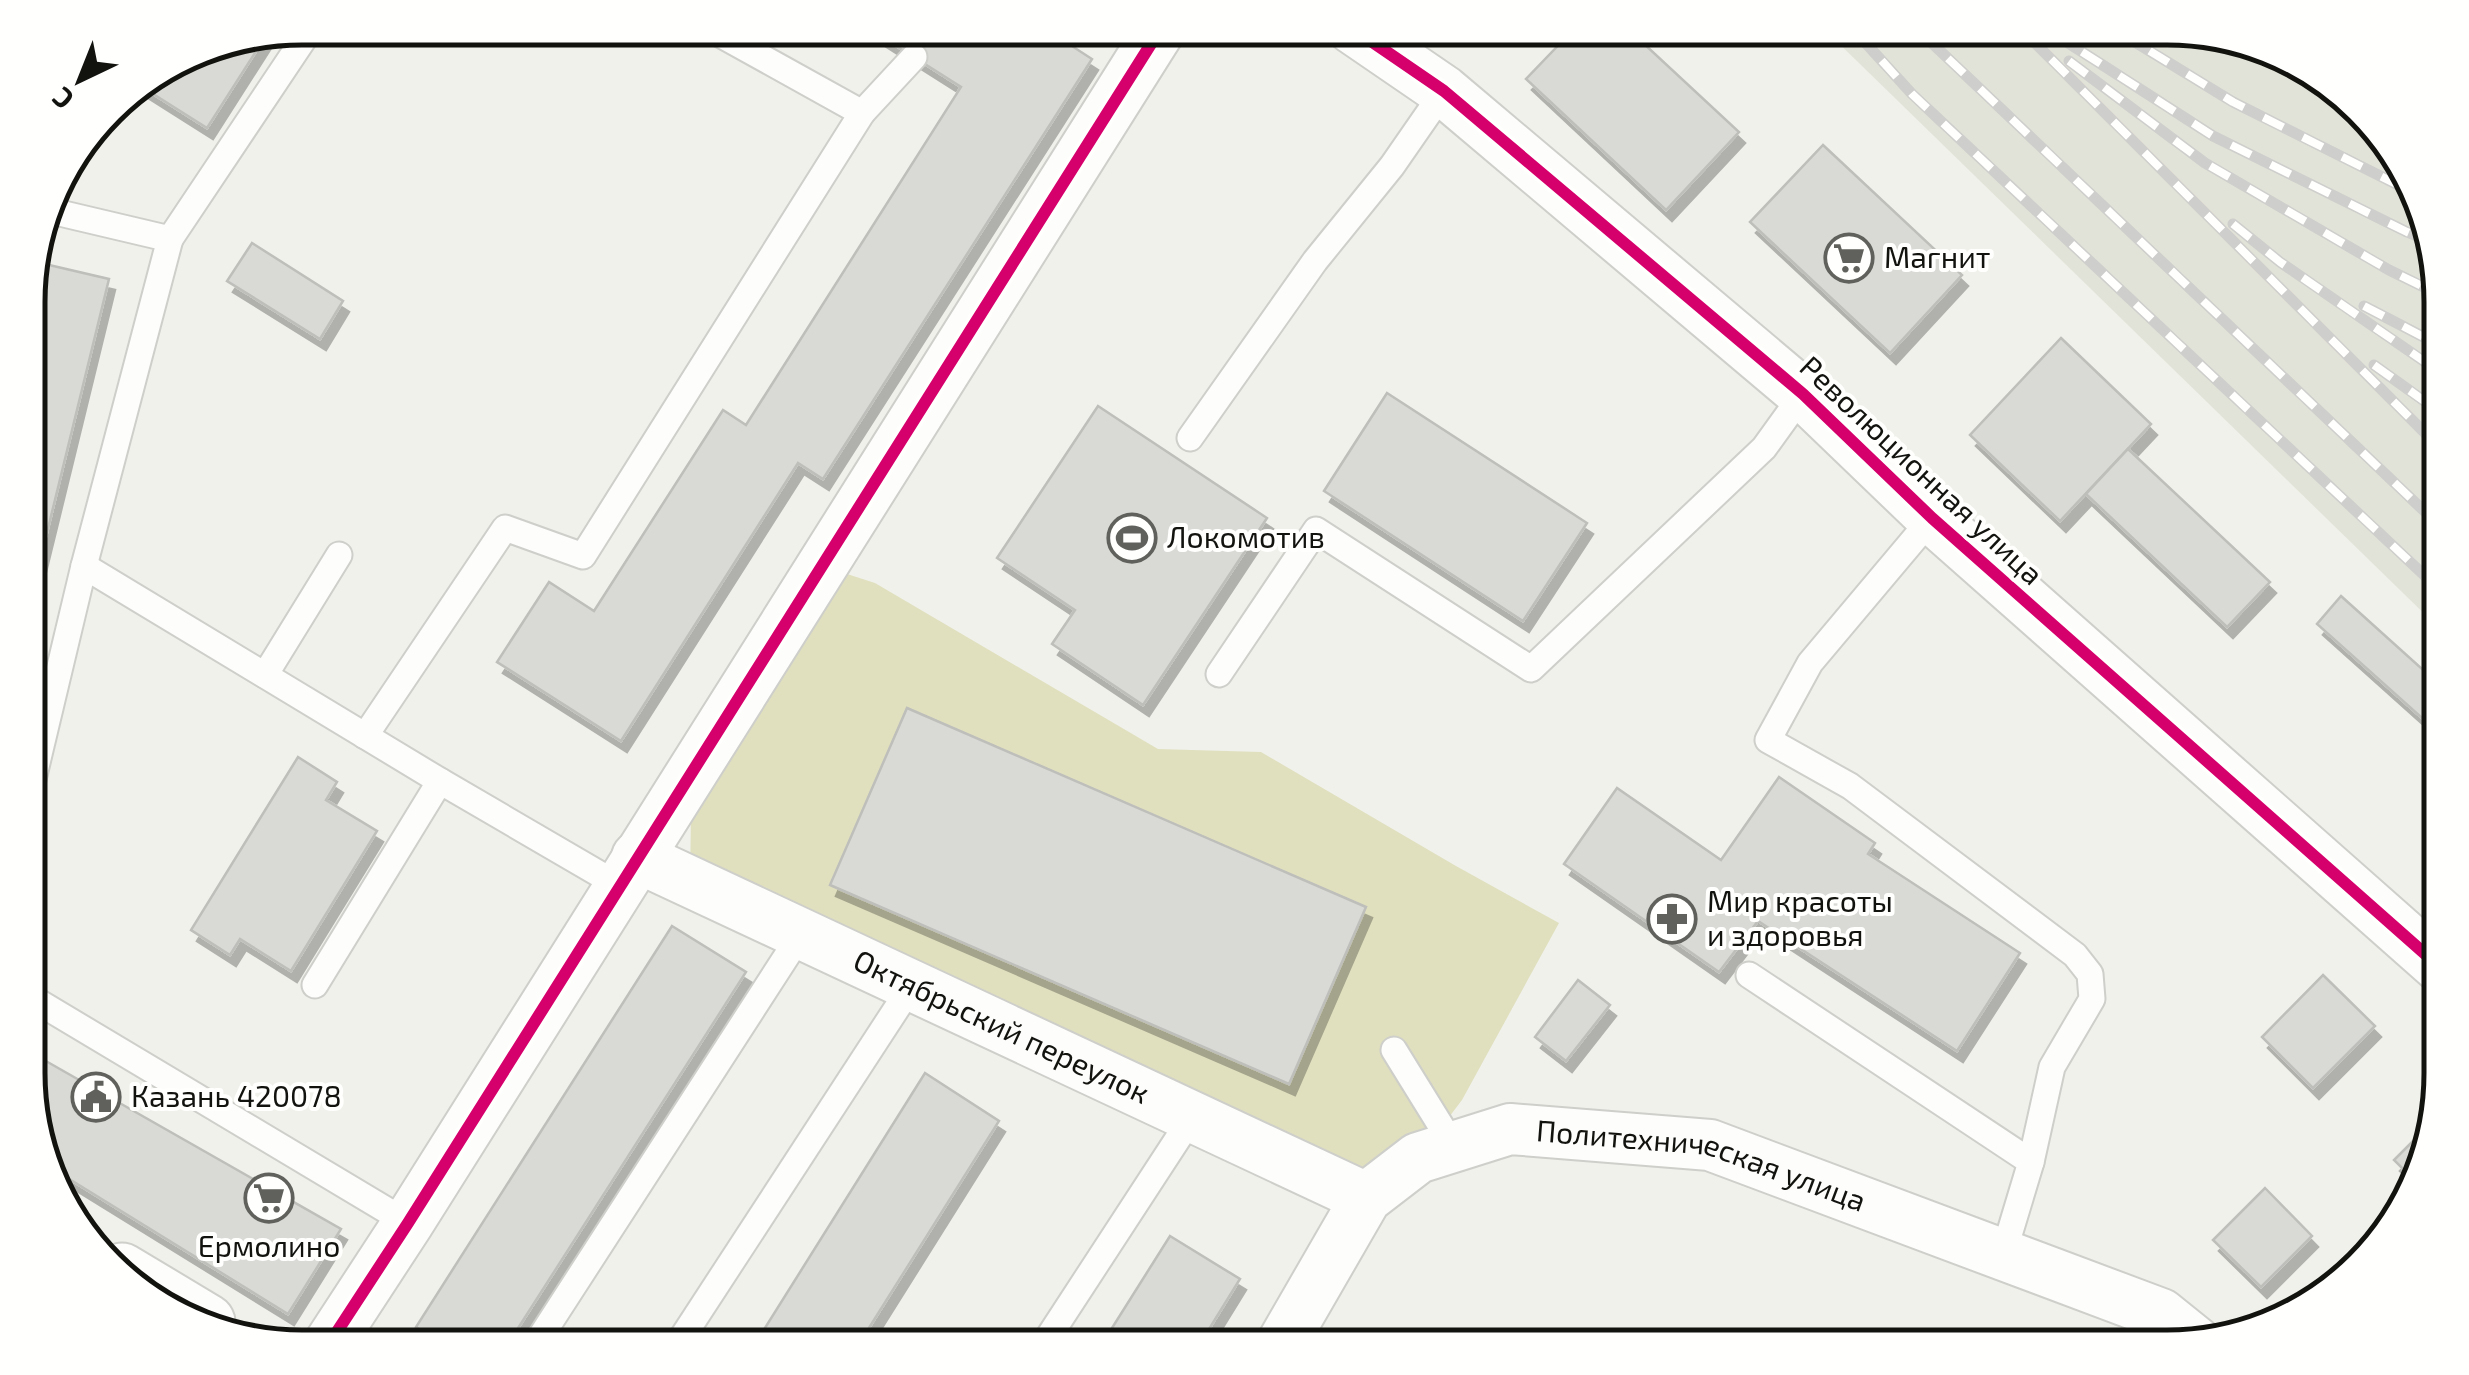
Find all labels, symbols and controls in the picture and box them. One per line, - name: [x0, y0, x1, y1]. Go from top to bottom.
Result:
- north arrow: [30, 30, 130, 130]
- text: С: [45, 81, 80, 117]
- supermarket icon: Магнит: [1823, 232, 1875, 284]
- place label: Магнит: [1884, 238, 1991, 274]
- street label: Революционная улица: [1793, 348, 2051, 592]
- sports icon: Локомотив: [1106, 512, 1158, 564]
- place label: Локомотив: [1167, 518, 1325, 554]
- place label: Мир красоты и здоровья: [1707, 882, 1893, 952]
- pharmacy icon: Мир красоты и здоровья: [1646, 893, 1698, 945]
- street label: Октябрьский переулок: [848, 941, 1156, 1110]
- public building icon: Казань 420078: [70, 1071, 122, 1123]
- place label: Казань 420078: [131, 1077, 342, 1113]
- street label: Политехническая улица: [1535, 1111, 1871, 1218]
- supermarket icon: Ермолино: [243, 1172, 295, 1224]
- place label: Ермолино: [198, 1227, 340, 1263]

